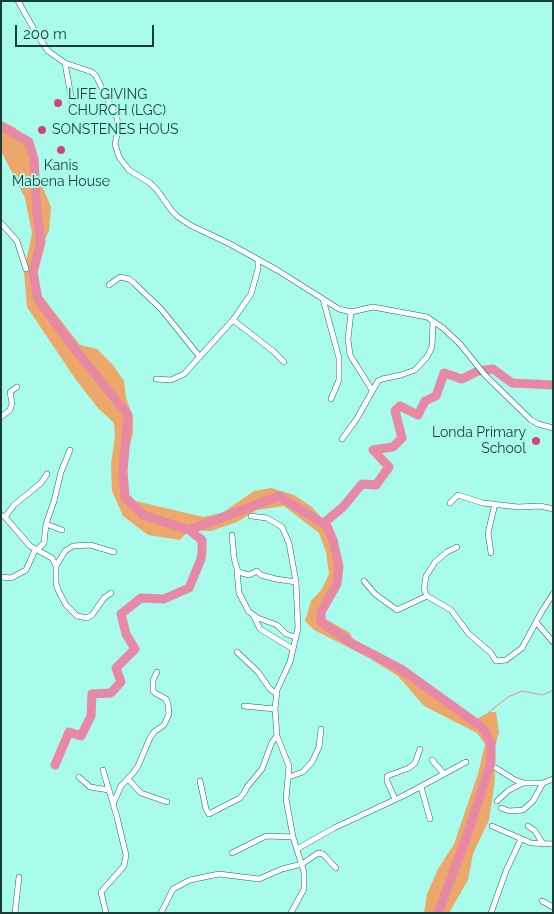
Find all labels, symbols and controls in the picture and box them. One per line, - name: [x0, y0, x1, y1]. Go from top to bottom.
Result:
- scale bar: [18, 15, 156, 47]
- text: 200 m: [23, 25, 67, 43]
- place label: LIFE GIVING CHURCH (LGC): [68, 87, 166, 120]
- marker: LIFE GIVING CHURCH (LGC): [52, 97, 64, 109]
- place label: SONSTENES HOUS: [52, 122, 179, 138]
- marker: SONSTENES HOUS: [36, 124, 48, 136]
- marker: Kanis Mabena House: [55, 144, 67, 156]
- place label: Kanis Mabena House: [12, 158, 110, 190]
- place label: Londa Primary School: [432, 425, 526, 458]
- marker: Londa Primary School: [530, 435, 542, 447]

